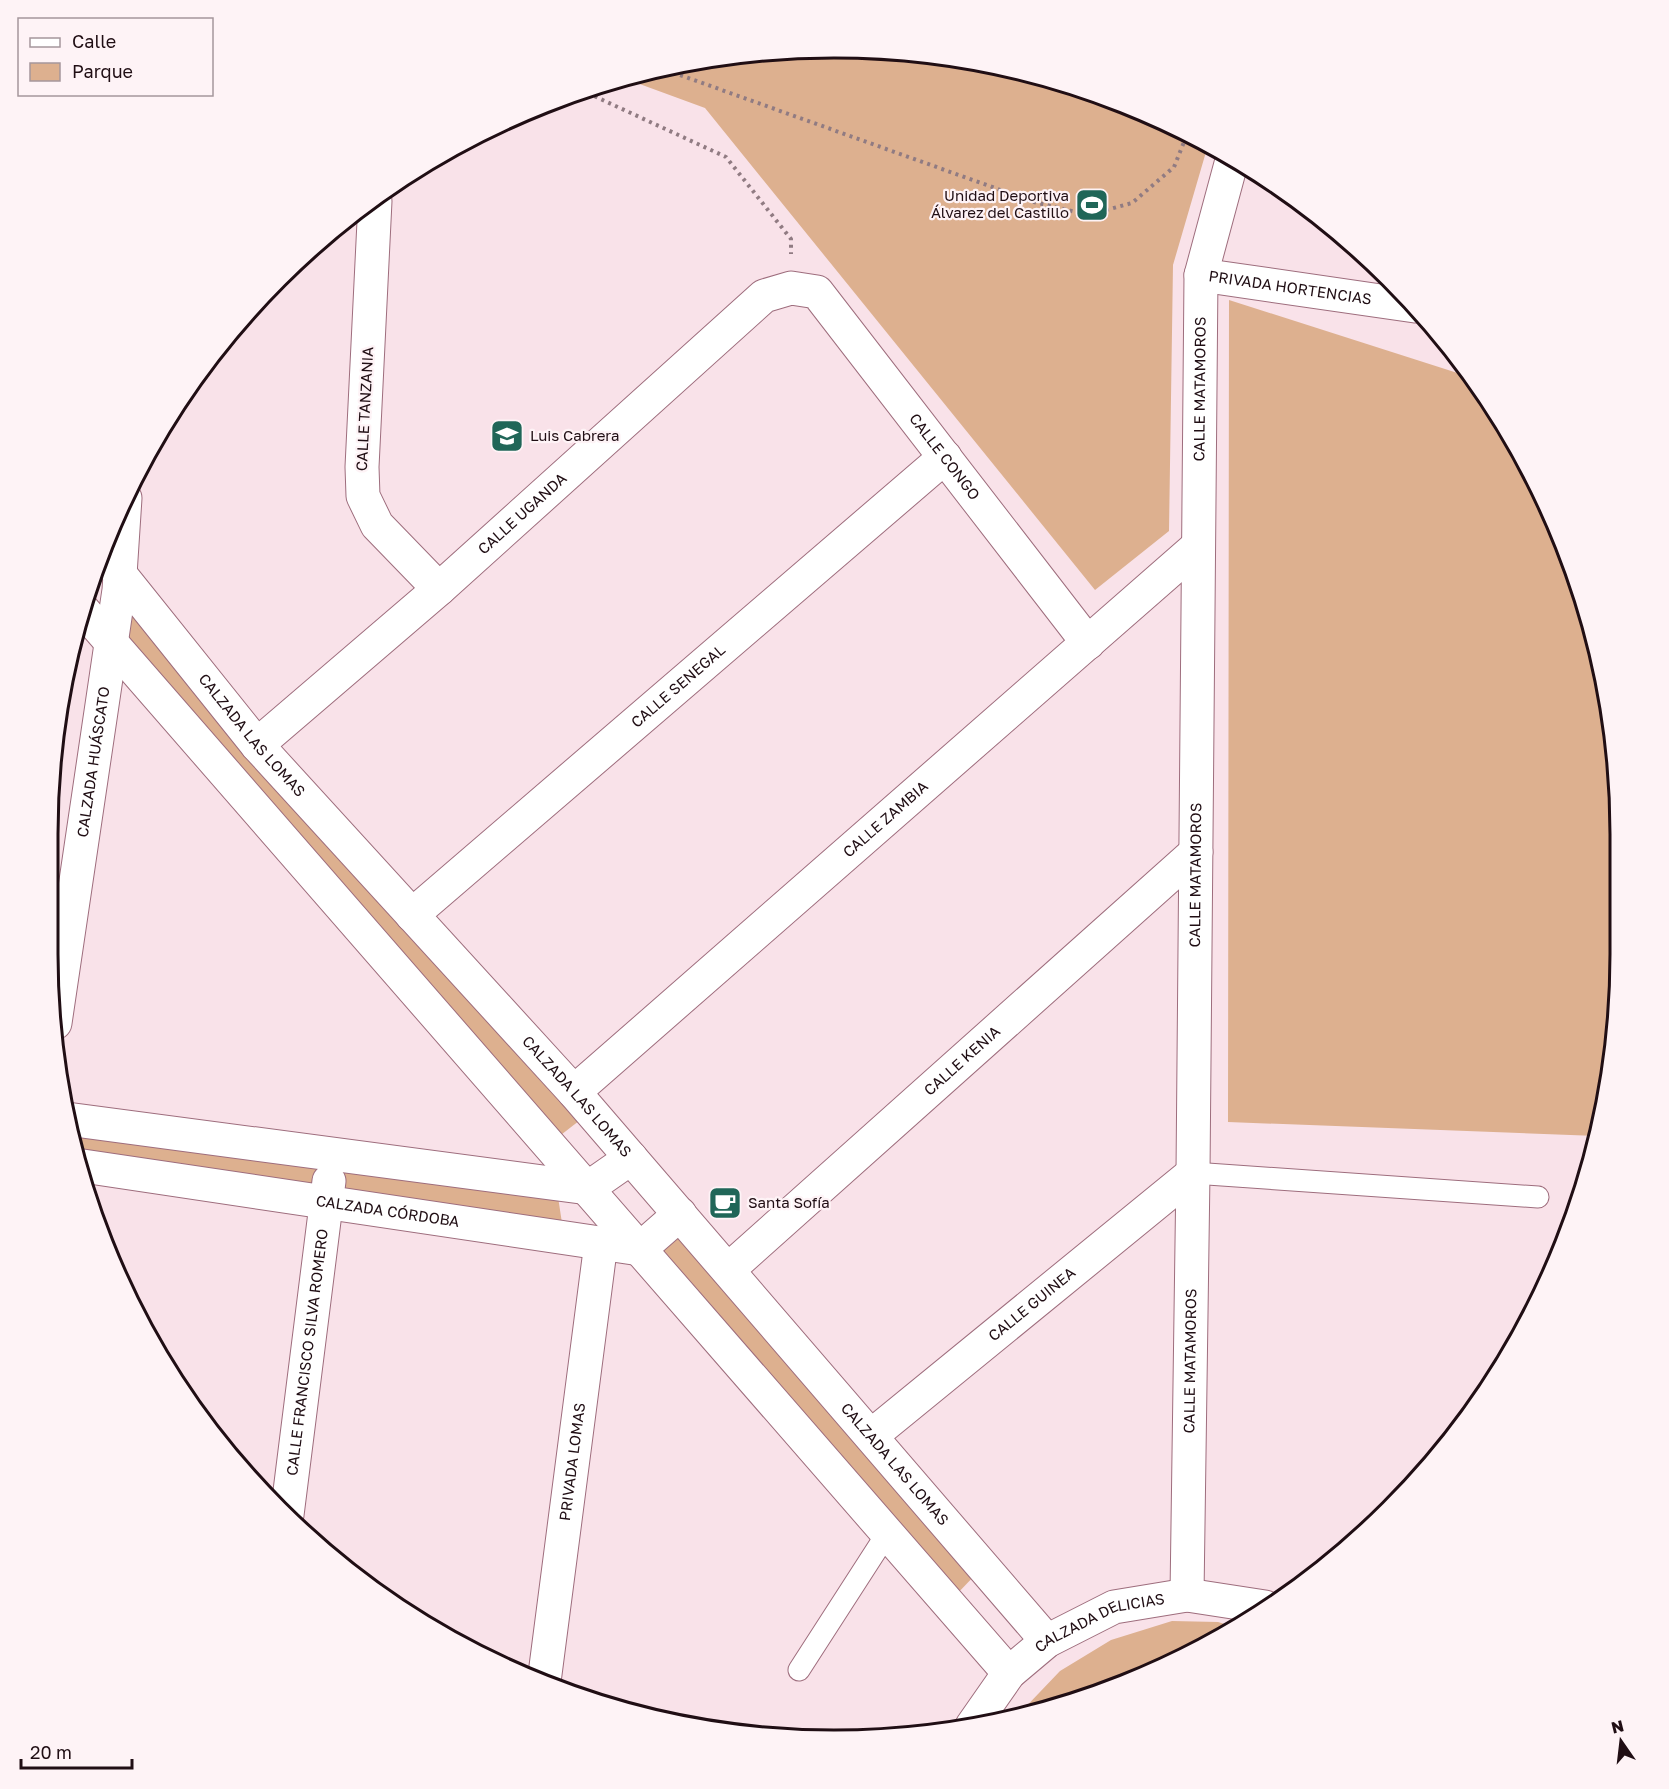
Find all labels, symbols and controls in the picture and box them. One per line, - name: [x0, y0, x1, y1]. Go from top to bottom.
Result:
- legend: [18, 18, 213, 96]
- text: Calle: [72, 30, 116, 52]
- text: Parque: [72, 60, 133, 82]
- place label: Unidad Deportiva Álvarez del Castillo: [931, 186, 1069, 221]
- sports icon: Unidad Deportiva Álvarez del Castillo: [1074, 187, 1110, 223]
- street label: PRIVADA HORTENCIAS: [1208, 266, 1373, 308]
- street label: CALLE MATAMOROS: [1189, 317, 1209, 462]
- street label: CALLE TANZANIA: [352, 346, 376, 472]
- street label: CALLE CONGO: [906, 409, 984, 503]
- school or university icon: Luis Cabrera: [489, 418, 525, 454]
- place label: Luis Cabrera: [530, 426, 620, 444]
- street label: CALLE UGANDA: [474, 469, 570, 558]
- street label: CALLE SENEGAL: [627, 640, 729, 731]
- street label: CALZADA LAS LOMAS: [195, 670, 310, 800]
- street label: CALZADA HUÁSCATO: [73, 685, 113, 838]
- street label: CALLE ZAMBIA: [839, 777, 931, 861]
- street label: CALLE MATAMOROS: [1185, 803, 1204, 948]
- street label: CALLE KENIA: [920, 1021, 1003, 1099]
- street label: CALZADA LAS LOMAS: [519, 1032, 636, 1160]
- cafe icon: Santa Sofía: [707, 1185, 743, 1221]
- street label: CALZADA CÓRDOBA: [315, 1191, 461, 1230]
- place label: Santa Sofía: [748, 1193, 830, 1211]
- street label: CALLE FRANCISCO SILVA ROMERO: [282, 1228, 331, 1477]
- street label: CALLE GUINEA: [984, 1263, 1079, 1344]
- street label: CALLE MATAMOROS: [1179, 1288, 1199, 1434]
- street label: CALZADA LAS LOMAS: [838, 1399, 953, 1528]
- street label: PRIVADA LOMAS: [555, 1402, 588, 1522]
- street label: CALZADA DELICIAS: [1031, 1589, 1166, 1655]
- north arrow: [1591, 1711, 1651, 1771]
- text: N: [1609, 1715, 1626, 1738]
- scale bar: [21, 1732, 132, 1770]
- text: 20 m: [30, 1741, 72, 1763]

